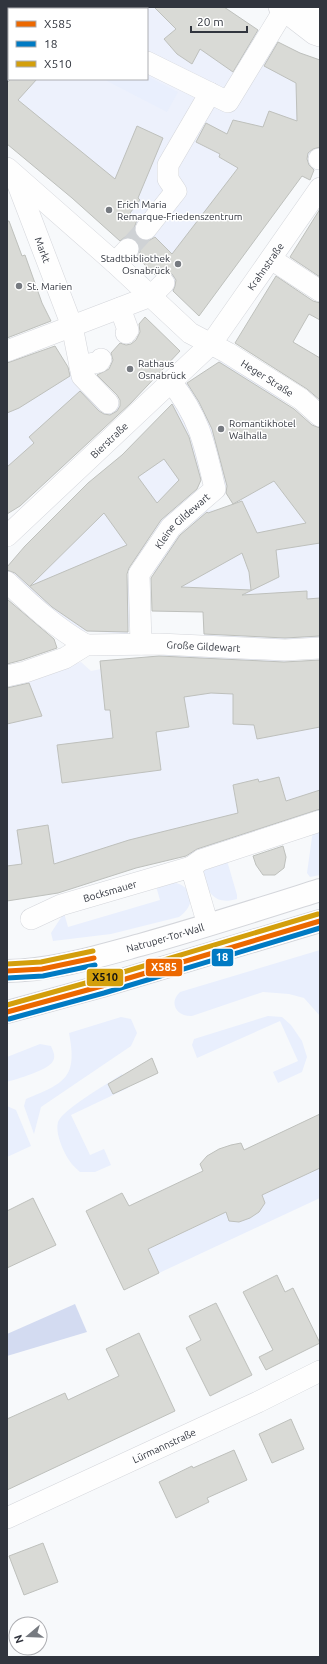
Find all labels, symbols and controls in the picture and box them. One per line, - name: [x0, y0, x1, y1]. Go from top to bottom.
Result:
- legend: [8, 8, 148, 80]
- scale bar: [191, 8, 247, 34]
- text: 20 m: [197, 15, 224, 28]
- text: X585: [44, 17, 72, 30]
- text: 18: [44, 37, 58, 50]
- text: X510: [44, 57, 72, 70]
- place label: Erich Maria Remarque-Friedenszentrum: [117, 199, 242, 222]
- marker: Erich Maria Remarque-Friedenszentrum: [104, 205, 114, 215]
- street label: Markt: [33, 235, 53, 264]
- street label: Krahnstraße: [245, 240, 286, 292]
- place label: Stadtbibliothek Osnabrück: [101, 253, 170, 276]
- marker: Stadtbibliothek Osnabrück: [173, 259, 183, 269]
- marker: St. Marien: [14, 281, 24, 291]
- place label: St. Marien: [27, 281, 72, 292]
- street label: Heger Straße: [239, 357, 296, 398]
- place label: Rathaus Osnabrück: [138, 358, 186, 381]
- marker: Rathaus Osnabrück: [125, 364, 135, 374]
- place label: Romantikhotel Walhalla: [229, 418, 296, 441]
- street label: Bierstraße: [88, 420, 130, 460]
- marker: Romantikhotel Walhalla: [216, 424, 226, 434]
- street label: Kleine Gildewart: [152, 491, 212, 551]
- street label: Große Gildewart: [166, 639, 241, 653]
- street label: Bocksmauer: [82, 878, 138, 904]
- street label: Natruper-Tor-Wall: [125, 921, 206, 954]
- line badge: 18: [211, 948, 234, 967]
- text: 18: [216, 951, 228, 963]
- line badge: X585: [145, 958, 183, 977]
- text: X585: [151, 961, 177, 973]
- line badge: X510: [86, 968, 124, 987]
- text: X510: [92, 971, 118, 983]
- street label: Lürmannstraße: [131, 1426, 197, 1465]
- north arrow: [8, 1616, 48, 1656]
- text: N: [12, 1633, 26, 1645]

